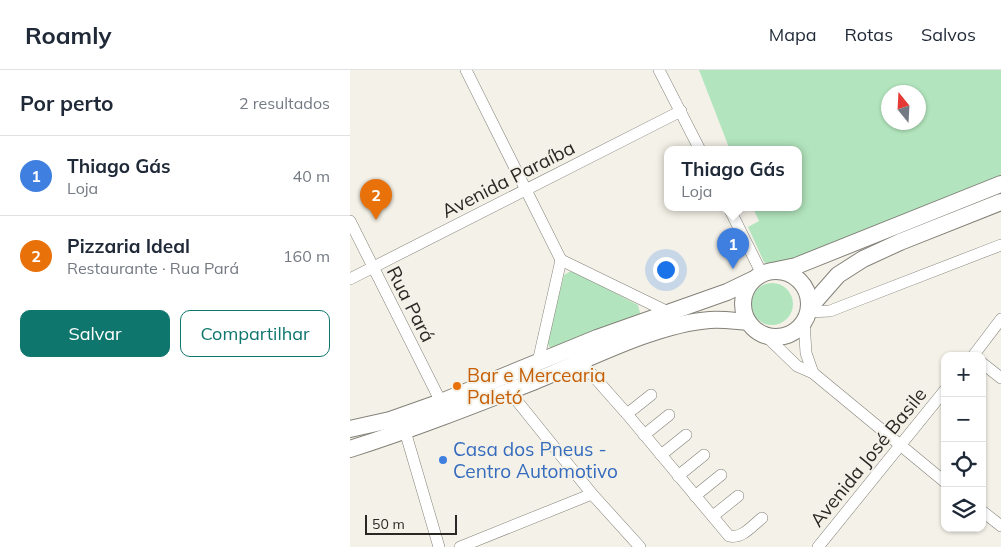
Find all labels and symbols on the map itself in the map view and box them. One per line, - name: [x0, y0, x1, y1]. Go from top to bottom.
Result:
- north arrow: [881, 85, 926, 130]
- street label: Avenida Paraíba: [437, 135, 579, 223]
- pin: 2: [360, 179, 392, 220]
- pin: 1: [717, 228, 749, 269]
- your location: [653, 257, 679, 283]
- street label: Rua Pará: [382, 262, 440, 346]
- place label: Bar e Mercearia Paletó: [467, 363, 606, 409]
- marker: Bar e Mercearia Paletó: [451, 380, 463, 392]
- street label: Avenida José Basile: [805, 383, 931, 531]
- place label: Casa dos Pneus - Centro Automotivo: [453, 437, 618, 483]
- marker: Casa dos Pneus - Centro Automotivo: [437, 454, 449, 466]
- scale bar: [365, 512, 458, 535]

